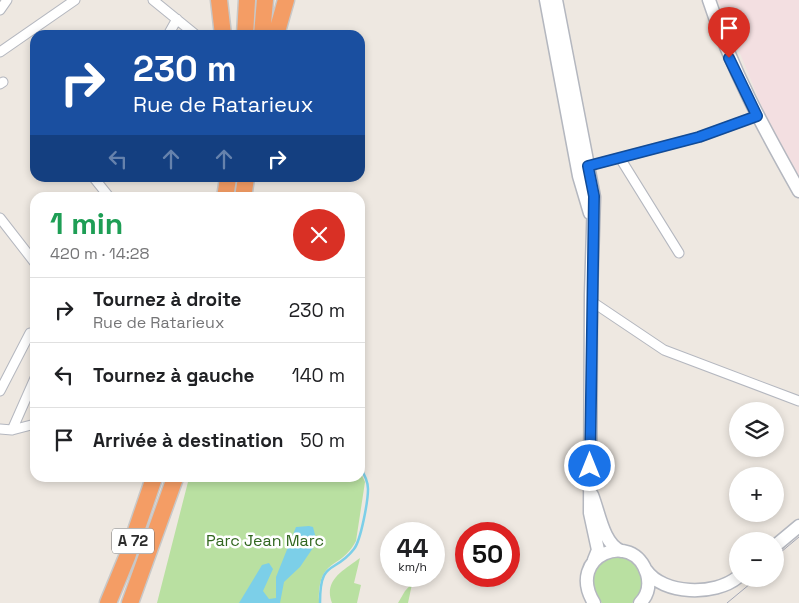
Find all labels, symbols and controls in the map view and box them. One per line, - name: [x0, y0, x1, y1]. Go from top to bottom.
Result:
- pin: [708, 7, 750, 58]
- icon: arrive: [715, 14, 743, 42]
- text: 230 m: [133, 47, 237, 91]
- icon: right: [50, 50, 115, 115]
- text: Rue de Ratarieux: [133, 90, 314, 118]
- icon: left: [104, 145, 132, 173]
- icon: ahead: [157, 145, 185, 173]
- icon: ahead: [210, 145, 238, 173]
- icon: right: [263, 145, 291, 173]
- text: 1 min: [50, 204, 123, 243]
- button: close: [293, 209, 345, 261]
- text: 420 m · 14:28: [50, 243, 149, 264]
- text: Tournez à droite: [93, 287, 242, 312]
- icon: right: [50, 296, 78, 324]
- text: 230 m: [289, 298, 345, 323]
- text: Rue de Ratarieux: [93, 312, 224, 333]
- icon: left: [50, 361, 78, 389]
- text: Tournez à gauche: [93, 363, 255, 388]
- text: 140 m: [292, 363, 345, 388]
- map controls: [729, 402, 784, 587]
- button: layers: [729, 402, 784, 457]
- icon: arrive: [50, 426, 78, 454]
- text: Arrivée à destination: [93, 428, 283, 453]
- text: 50 m: [300, 428, 345, 453]
- position arrow: [563, 439, 615, 491]
- button: +: [729, 467, 784, 522]
- speed limit sign: 50: [455, 522, 520, 587]
- road number: A 72: [112, 528, 154, 554]
- park label: Parc Jean Marc: [206, 530, 324, 551]
- text: 44: [397, 532, 428, 564]
- button: −: [729, 532, 784, 587]
- text: km/h: [398, 559, 427, 575]

